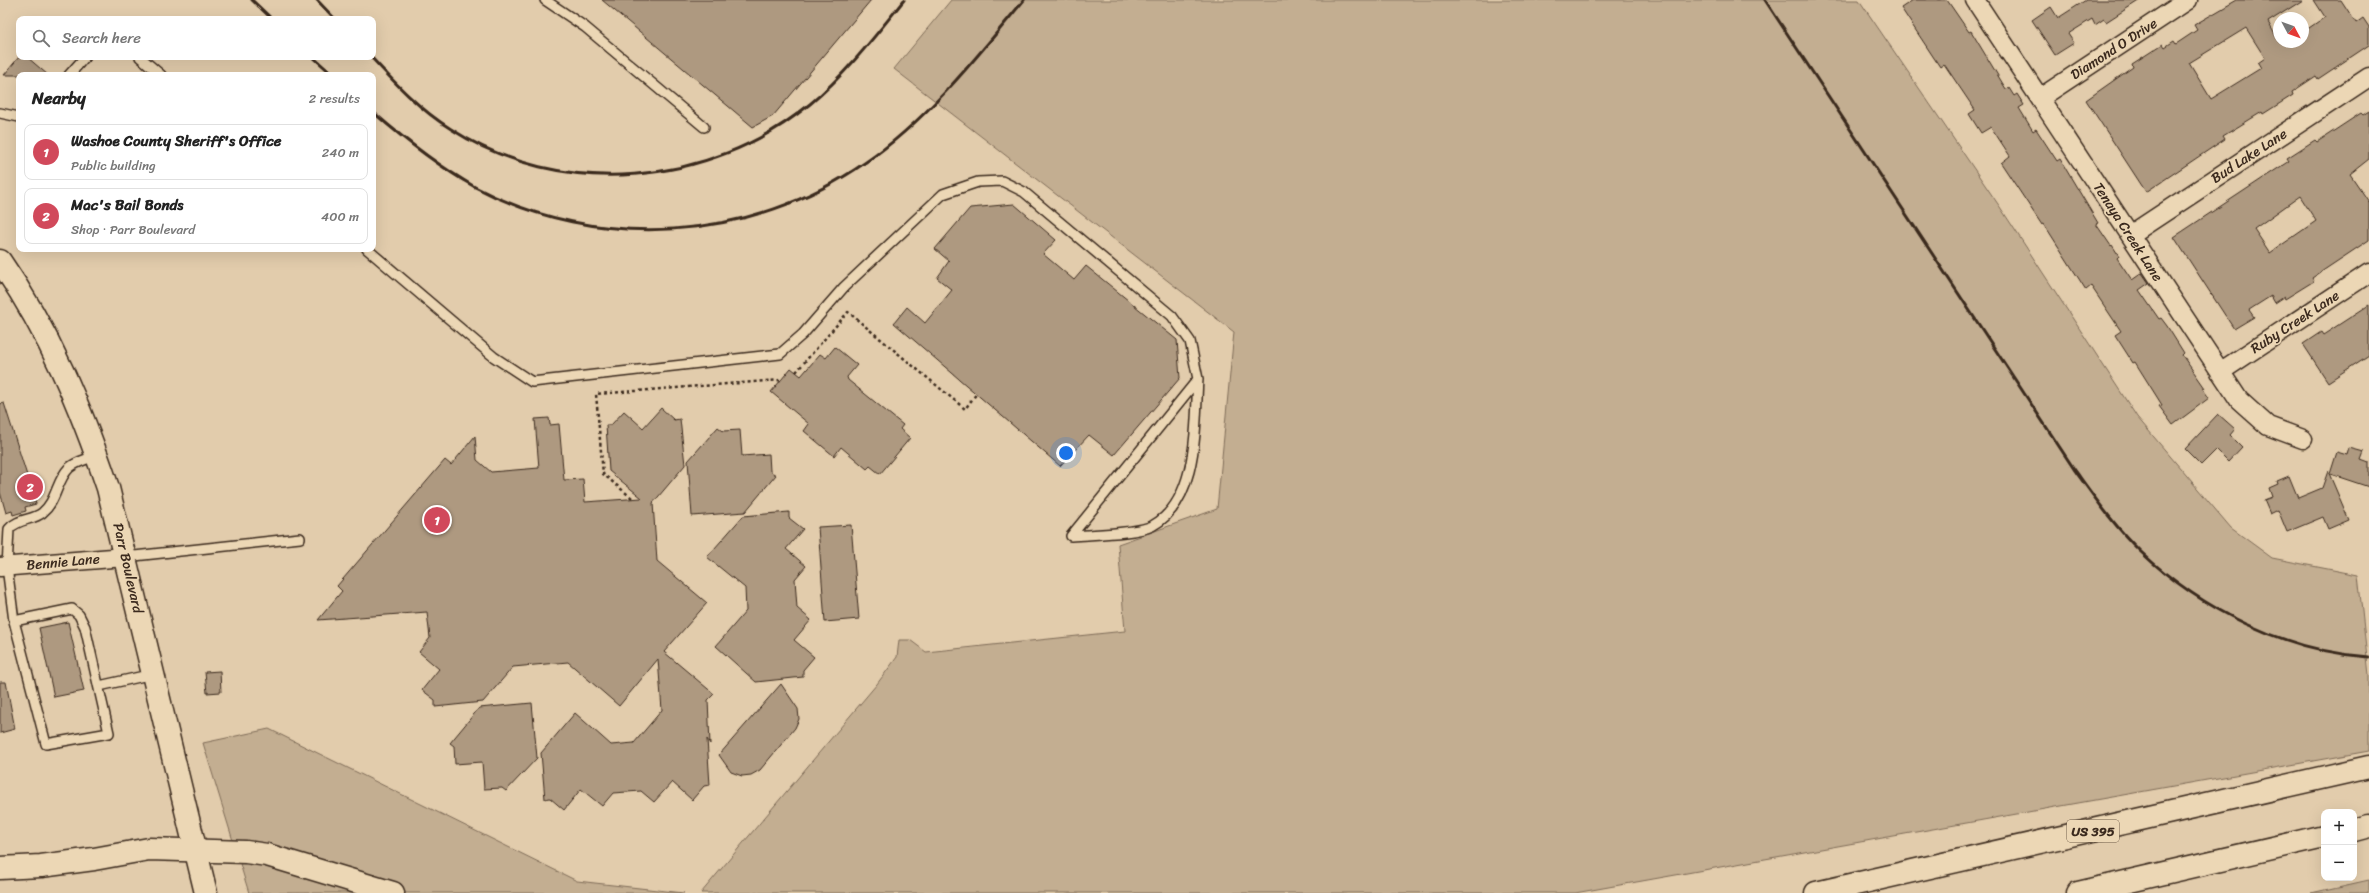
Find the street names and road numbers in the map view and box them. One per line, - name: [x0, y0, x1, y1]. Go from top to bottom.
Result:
- street label: Diamond O Drive: [2065, 11, 2163, 87]
- street label: Bud Lake Lane: [2206, 122, 2292, 190]
- street label: Tenaya Creek Lane: [2086, 177, 2170, 287]
- street label: Ruby Creek Lane: [2245, 284, 2345, 360]
- street label: Parr Boulevard: [105, 520, 151, 617]
- street label: Bennie Lane: [25, 546, 101, 578]
- road number: US 395: [2067, 820, 2119, 842]

